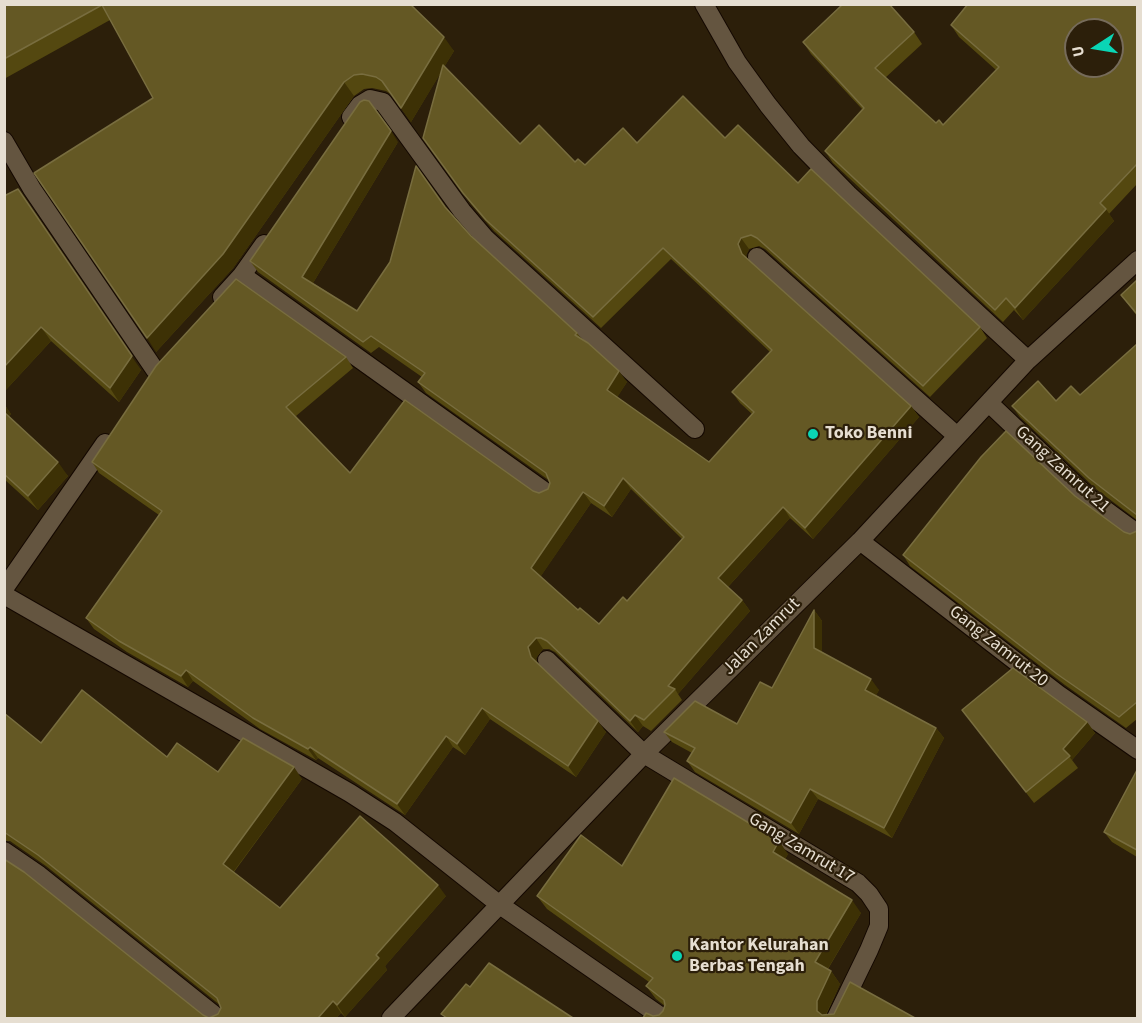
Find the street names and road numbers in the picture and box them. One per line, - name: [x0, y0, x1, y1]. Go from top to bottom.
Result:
- street label: Gang Zamrut 21: [1010, 422, 1114, 518]
- street label: Jalan Zamrut: [719, 594, 805, 680]
- street label: Gang Zamrut 20: [944, 602, 1052, 692]
- street label: Gang Zamrut 17: [744, 809, 858, 889]

